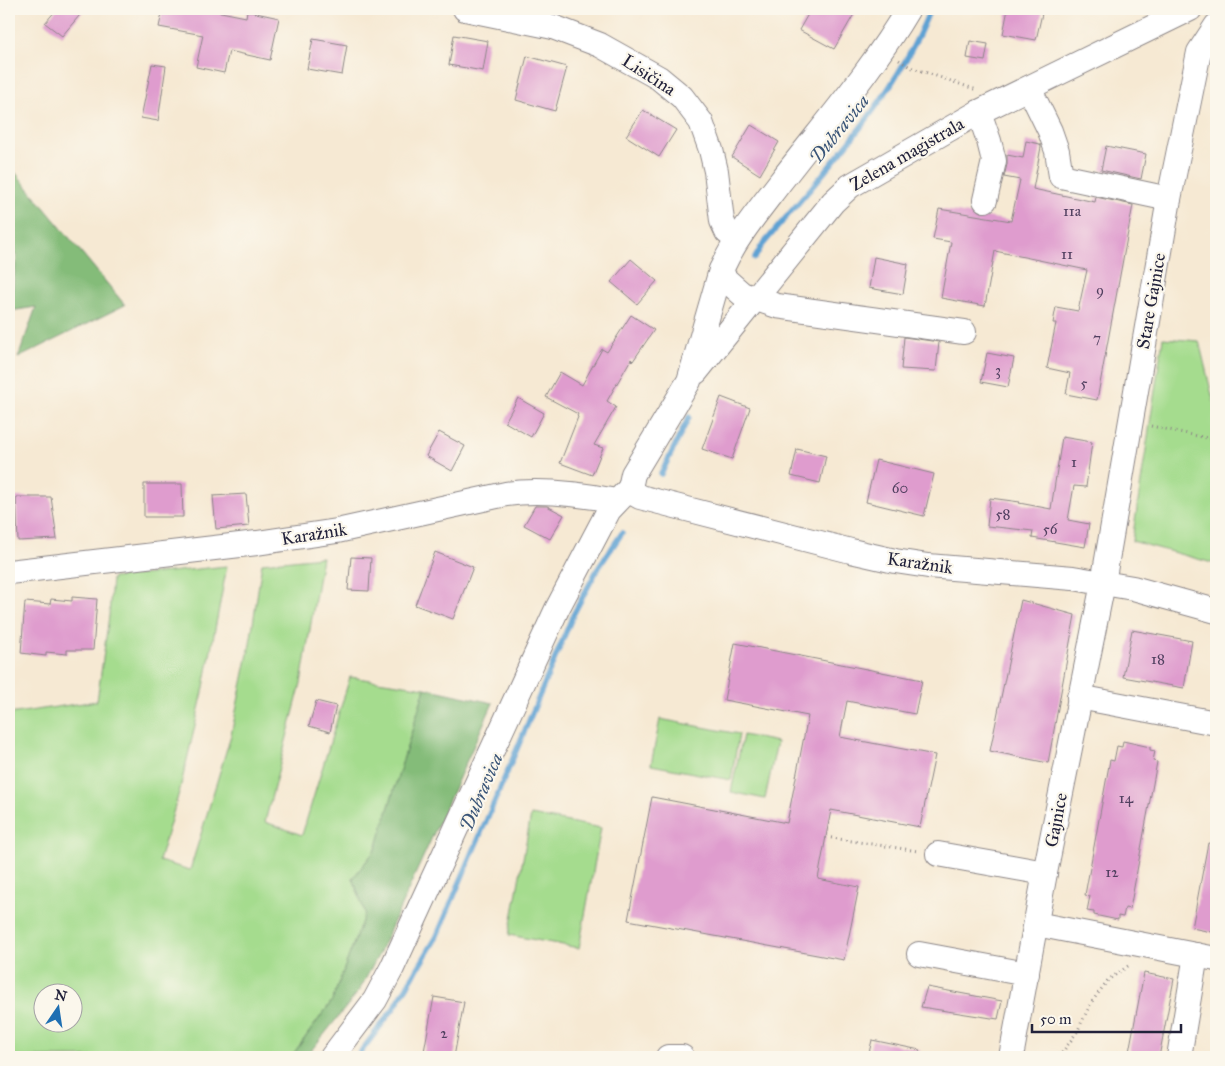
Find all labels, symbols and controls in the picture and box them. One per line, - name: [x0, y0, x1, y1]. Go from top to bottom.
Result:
- street label: Lisičina: [618, 50, 680, 101]
- water label: Dubravica: [804, 90, 874, 168]
- street label: Zelena magistrala: [846, 112, 969, 196]
- house number: 11a: [1063, 202, 1082, 220]
- house number: 11: [1061, 245, 1073, 263]
- street label: Stare Gajnice: [1132, 251, 1170, 351]
- house number: 9: [1096, 281, 1104, 299]
- house number: 7: [1093, 329, 1101, 347]
- house number: 3: [995, 361, 1001, 379]
- house number: 5: [1081, 374, 1088, 392]
- house number: 1: [1071, 453, 1077, 471]
- house number: 60: [892, 479, 908, 497]
- house number: 58: [996, 505, 1010, 523]
- street label: Karažnik: [280, 518, 349, 550]
- house number: 56: [1043, 520, 1059, 538]
- street label: Karažnik: [886, 548, 955, 579]
- house number: 18: [1151, 650, 1165, 668]
- water label: Dubravica: [454, 750, 508, 834]
- house number: 14: [1119, 789, 1134, 807]
- street label: Gajnice: [1040, 791, 1072, 849]
- house number: 12: [1105, 863, 1119, 881]
- north arrow: [32, 984, 82, 1034]
- text: N: [53, 986, 69, 1005]
- scale bar: [1032, 1001, 1181, 1033]
- text: 50 m: [1040, 1010, 1072, 1028]
- house number: 2: [440, 1024, 448, 1042]

